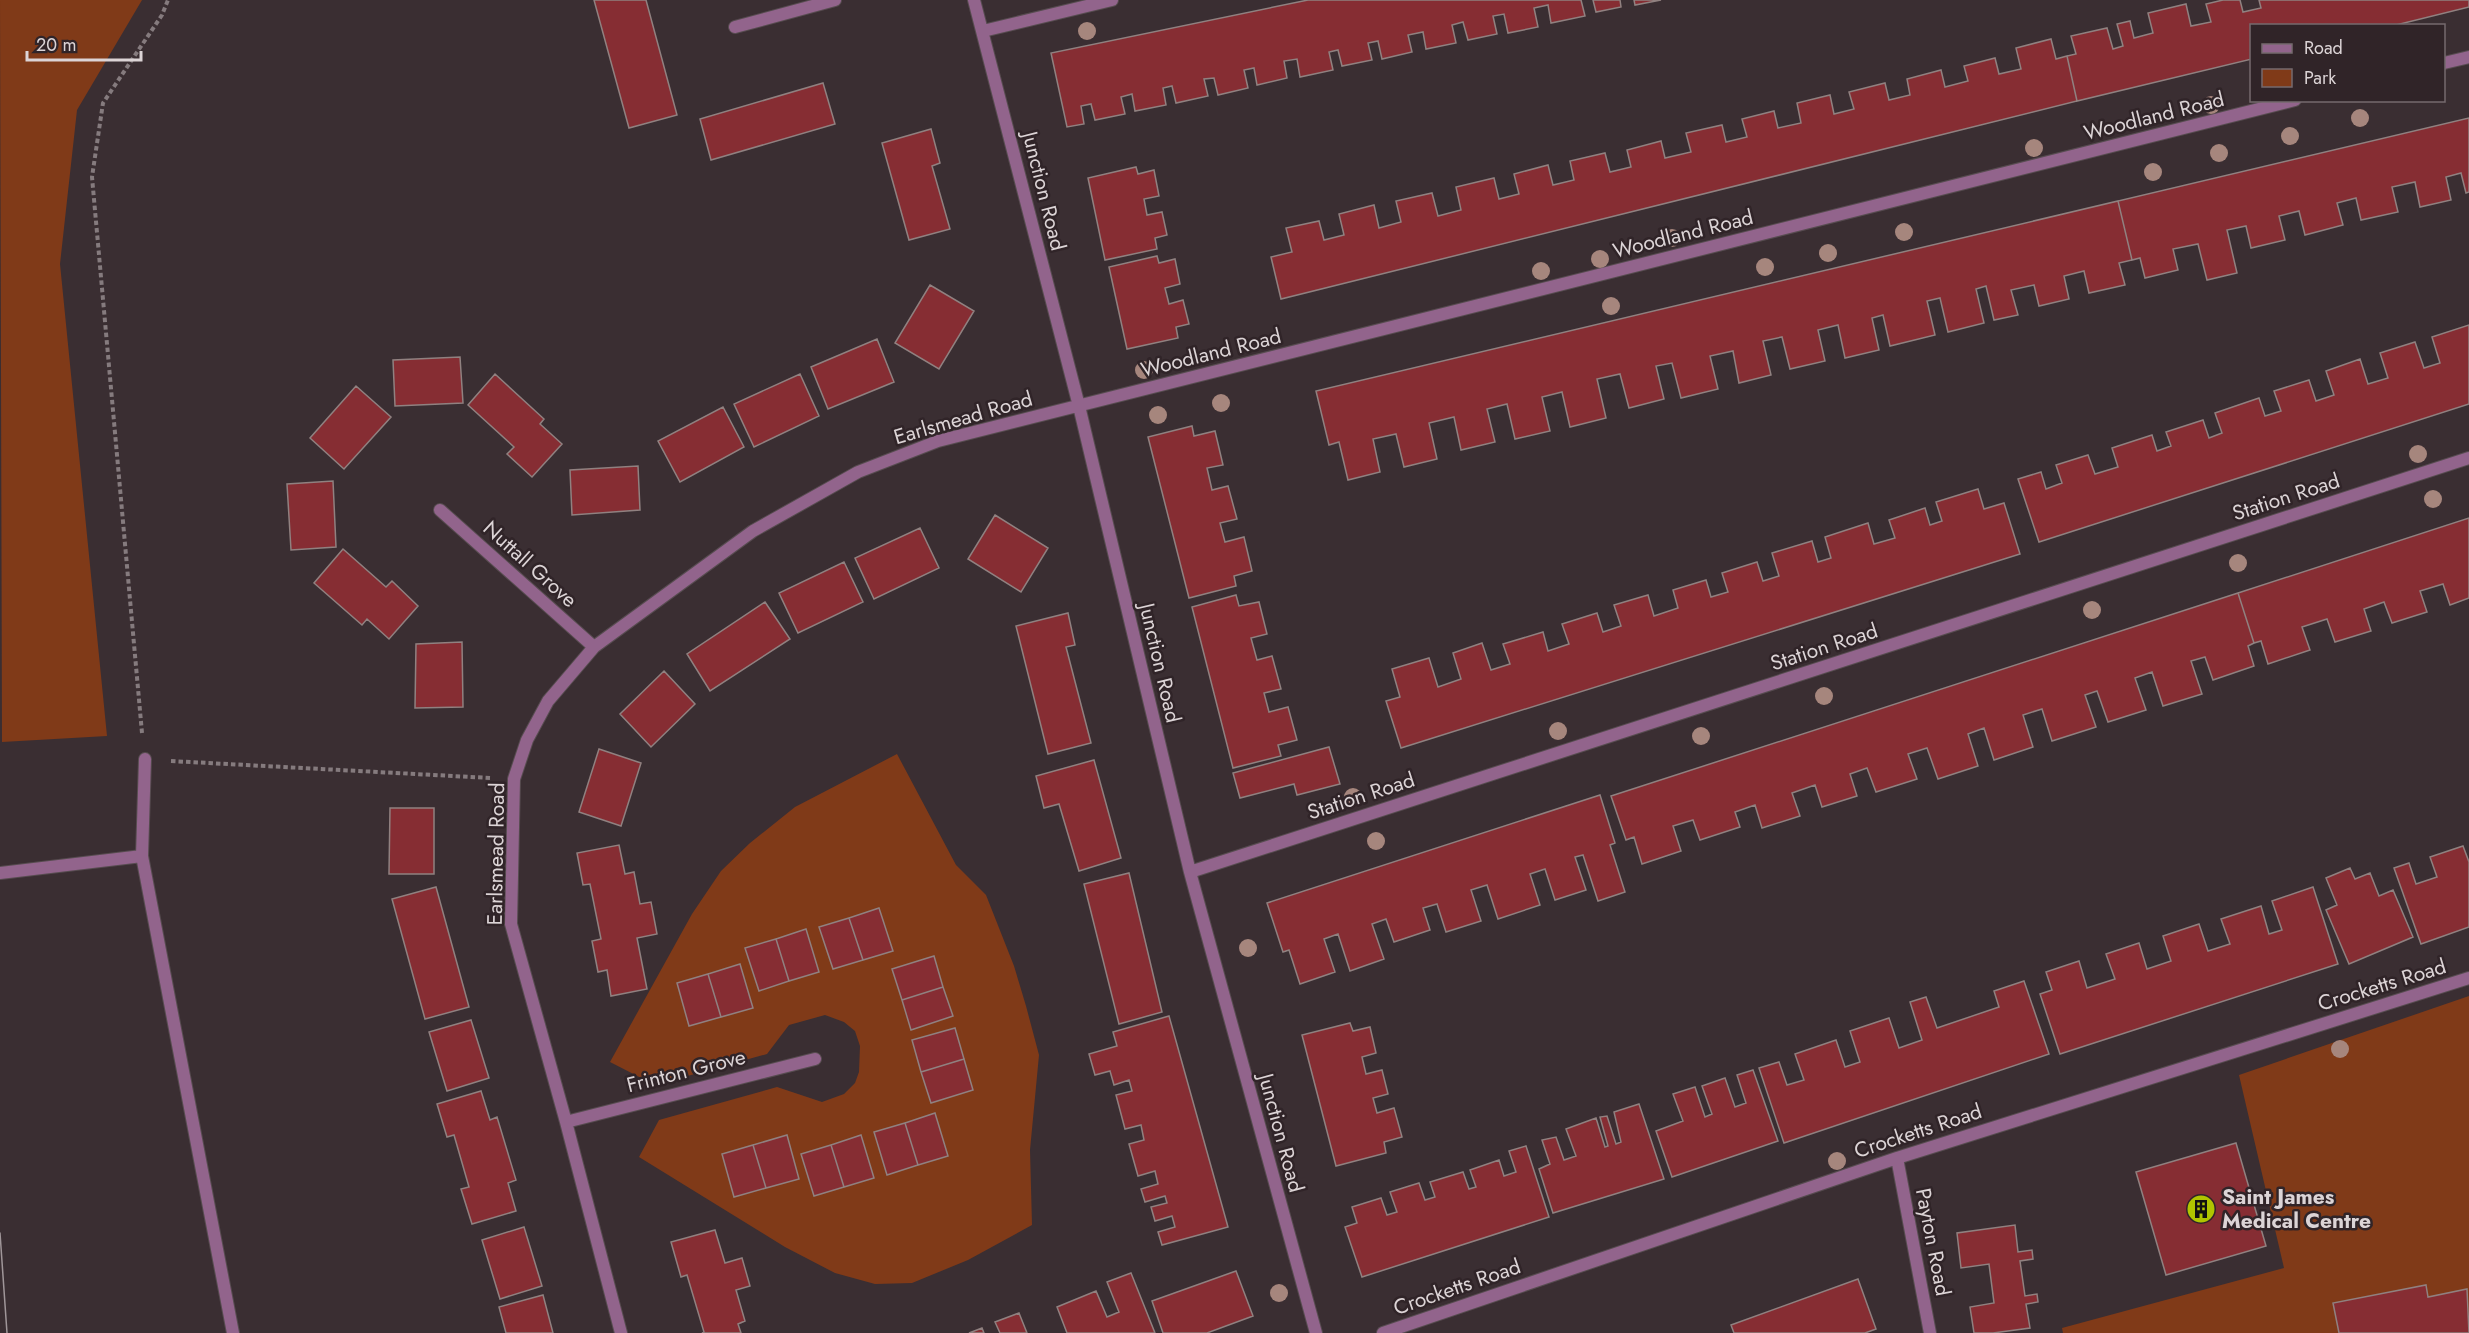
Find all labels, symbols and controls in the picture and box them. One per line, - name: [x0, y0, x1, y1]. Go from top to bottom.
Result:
- scale bar: [27, 24, 141, 62]
- legend: [2250, 24, 2445, 102]
- text: 20 m: [36, 32, 76, 58]
- text: Road: [2304, 35, 2343, 61]
- text: Park: [2304, 65, 2336, 91]
- street label: Woodland Road: [2081, 84, 2227, 148]
- street label: Junction Road: [1014, 125, 1073, 254]
- street label: Woodland Road: [1610, 202, 1756, 266]
- street label: Woodland Road: [1138, 321, 1284, 385]
- street label: Earlsmead Road: [890, 384, 1036, 452]
- street label: Station Road: [2228, 466, 2344, 528]
- street label: Nuttall Grove: [476, 514, 584, 615]
- street label: Junction Road: [1131, 597, 1188, 726]
- street label: Station Road: [1766, 616, 1882, 678]
- street label: Station Road: [1303, 765, 1419, 827]
- street label: Earlsmead Road: [480, 782, 512, 926]
- street label: Crocketts Road: [2314, 951, 2450, 1019]
- street label: Frinton Grove: [623, 1042, 749, 1100]
- street label: Junction Road: [1250, 1067, 1311, 1196]
- street label: Crocketts Road: [1850, 1096, 1986, 1166]
- place label: Saint James Medical Centre: [2222, 1182, 2371, 1236]
- street label: Payton Road: [1908, 1186, 1958, 1298]
- building icon: Saint James Medical Centre: [2185, 1193, 2217, 1225]
- street label: Crocketts Road: [1389, 1251, 1525, 1323]

